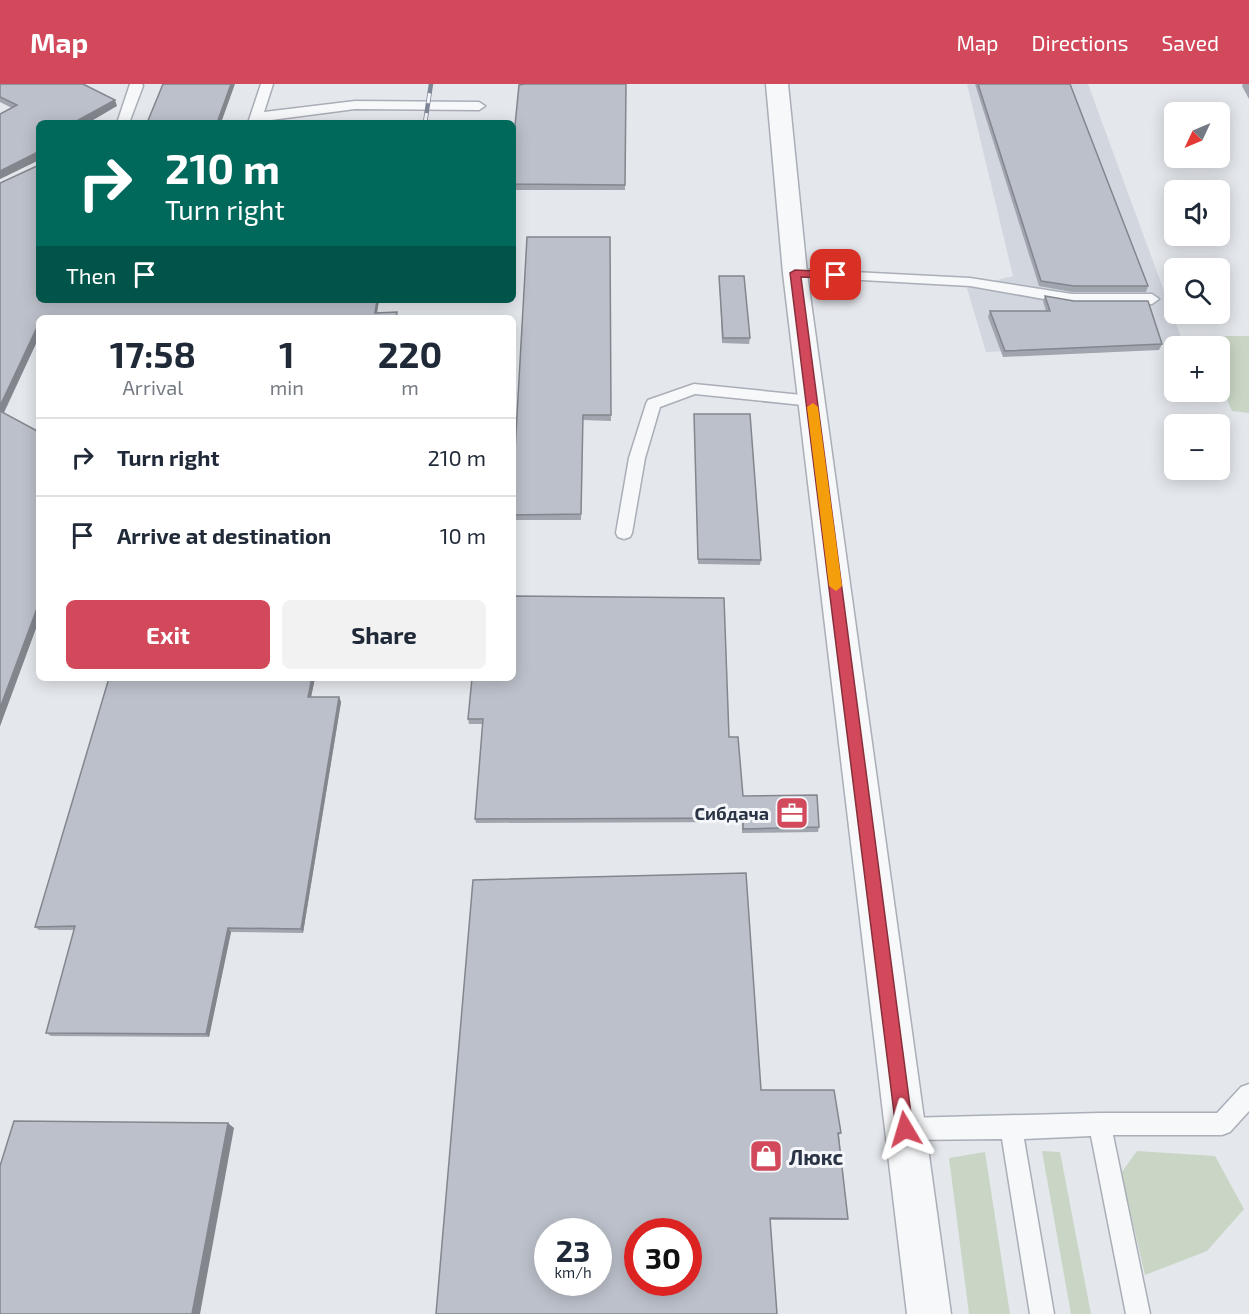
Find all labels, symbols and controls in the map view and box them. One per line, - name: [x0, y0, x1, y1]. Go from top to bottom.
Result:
- text: Map: [30, 25, 88, 59]
- text: Map: [956, 30, 999, 55]
- text: Directions: [1032, 30, 1128, 55]
- text: Saved: [1161, 30, 1219, 55]
- north arrow: [1164, 102, 1230, 168]
- map controls: [1164, 102, 1230, 480]
- text: 210 m: [165, 142, 280, 192]
- icon: right: [66, 144, 144, 222]
- button: sound: [1164, 180, 1230, 246]
- text: Turn right: [165, 193, 285, 225]
- pin: [810, 249, 861, 300]
- icon: arrive: [128, 258, 161, 291]
- icon: arrive: [819, 258, 852, 291]
- button: search: [1164, 258, 1230, 324]
- text: Then: [66, 262, 116, 288]
- text: 17:58: [110, 332, 196, 375]
- text: 1: [279, 332, 295, 375]
- text: 220: [378, 332, 442, 375]
- button: +: [1164, 336, 1230, 402]
- text: Arrival: [122, 375, 183, 399]
- text: min: [270, 375, 304, 399]
- text: m: [401, 375, 419, 399]
- button: −: [1164, 414, 1230, 480]
- icon: right: [66, 441, 99, 474]
- text: Turn right: [117, 444, 219, 470]
- text: 210 m: [427, 444, 486, 470]
- icon: arrive: [66, 519, 99, 552]
- text: Arrive at destination: [117, 522, 331, 548]
- text: 10 m: [440, 522, 486, 548]
- button: Exit: [66, 600, 270, 669]
- button: Share: [282, 600, 486, 669]
- office icon: Сибдача: [774, 795, 810, 831]
- place label: Сибдача: [695, 802, 769, 824]
- position arrow: [873, 1097, 937, 1161]
- shop icon: Люкс: [748, 1138, 784, 1174]
- place label: Люкс: [789, 1144, 844, 1169]
- speed limit sign: 30: [624, 1218, 702, 1296]
- text: 23: [556, 1232, 590, 1268]
- text: km/h: [554, 1263, 592, 1281]

